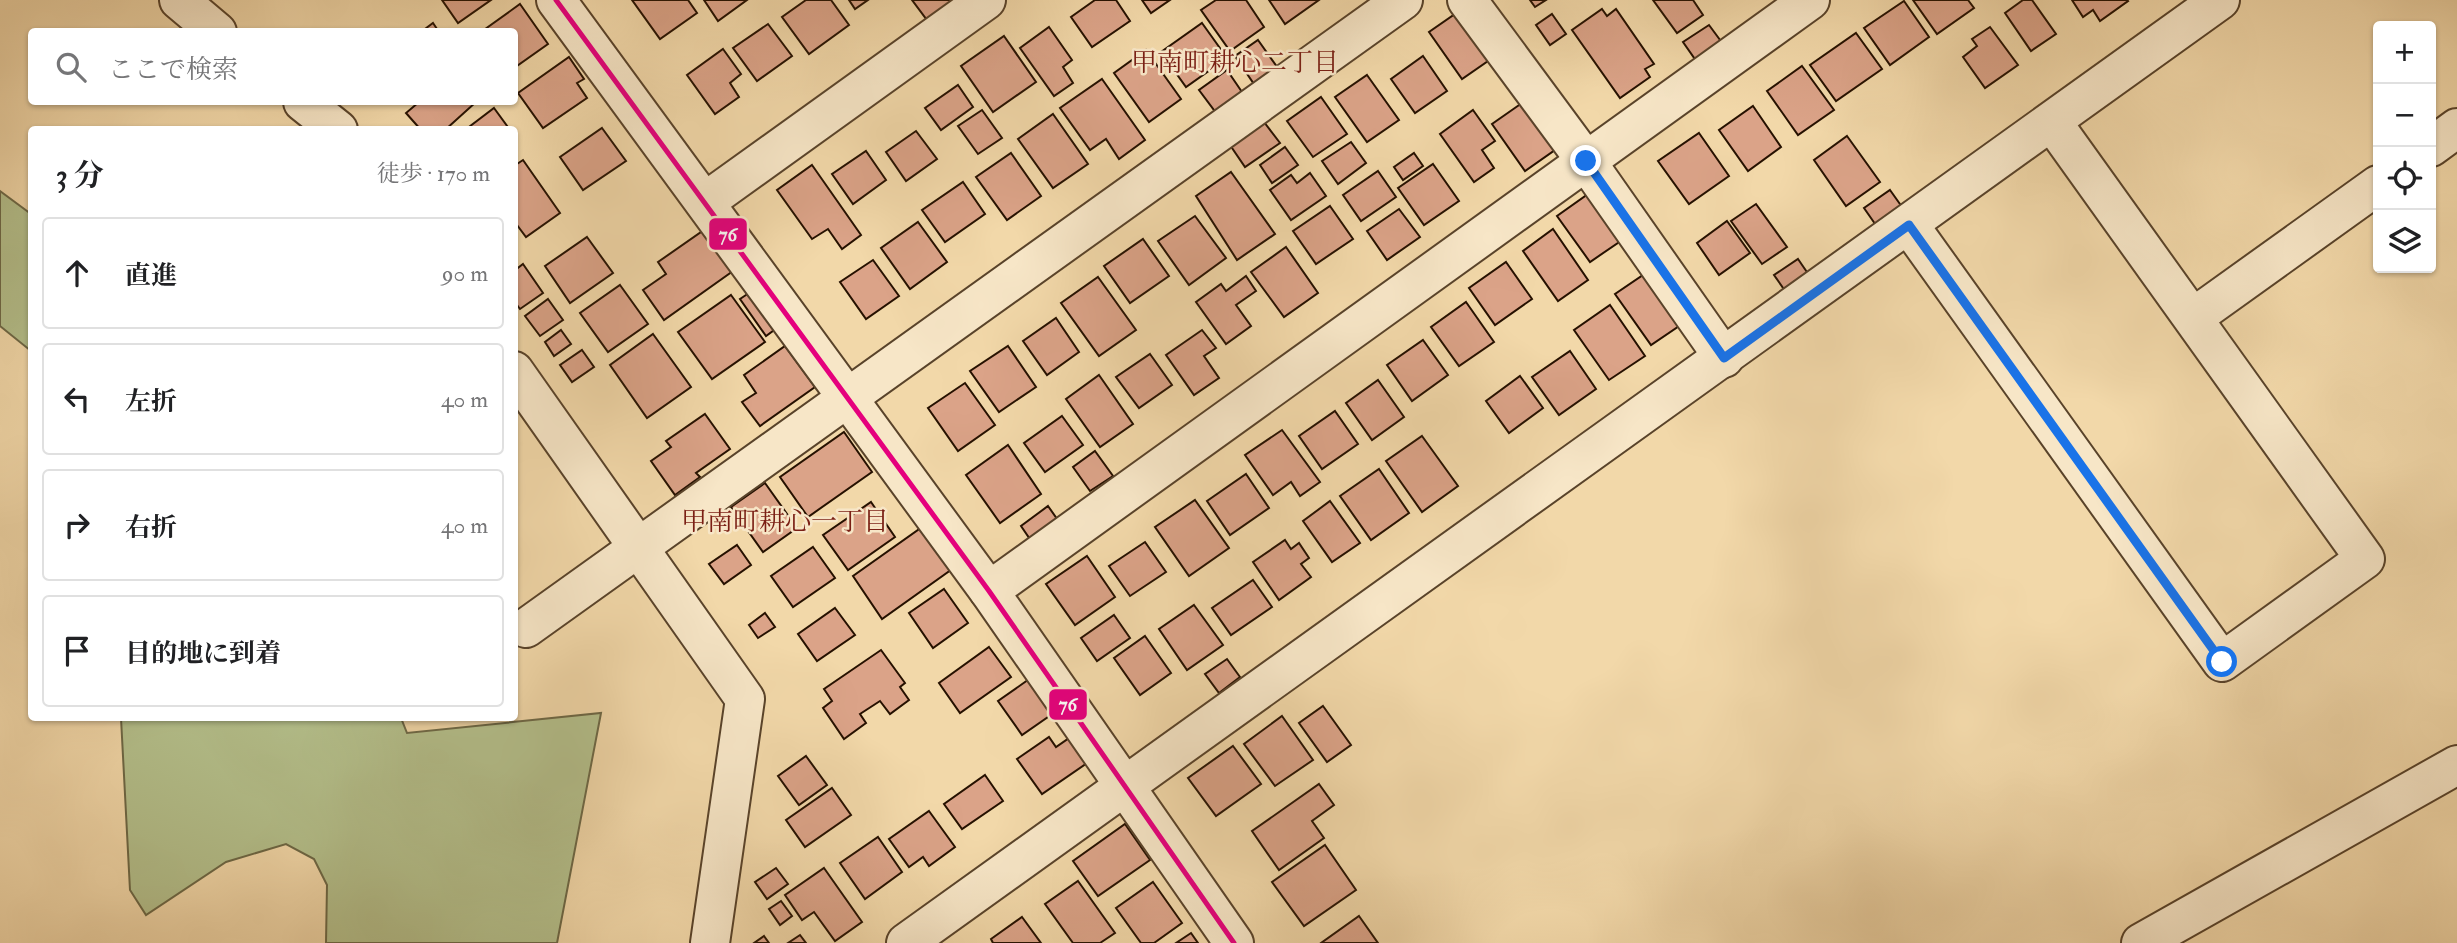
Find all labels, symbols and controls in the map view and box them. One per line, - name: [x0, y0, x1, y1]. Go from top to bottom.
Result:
- map controls: [2373, 21, 2436, 273]
- button: +: [2373, 21, 2436, 84]
- search box: [28, 28, 518, 105]
- district label: 甲南町耕心二丁目: [1131, 47, 1339, 79]
- icon: search: [52, 48, 90, 86]
- text: ここで検索: [108, 54, 238, 86]
- button: −: [2373, 84, 2436, 147]
- route end: [1570, 145, 1601, 176]
- button: locate: [2373, 147, 2436, 210]
- text: 3 分: [56, 157, 104, 194]
- text: 徒歩 · 170 m: [377, 159, 490, 188]
- button: layers: [2373, 210, 2436, 273]
- line badge: 76: [708, 217, 748, 251]
- text: 76: [719, 223, 739, 247]
- icon: ahead: [58, 254, 96, 292]
- text: 90 m: [442, 259, 488, 288]
- text: 直進: [125, 260, 177, 292]
- icon: left: [58, 380, 96, 418]
- text: 40 m: [441, 385, 488, 414]
- text: 左折: [125, 386, 177, 418]
- icon: right: [58, 506, 96, 544]
- district label: 甲南町耕心一丁目: [681, 506, 889, 538]
- text: 40 m: [441, 511, 488, 540]
- text: 右折: [125, 512, 177, 544]
- icon: arrive: [58, 632, 96, 670]
- text: 目的地に到着: [125, 638, 281, 670]
- route start: [2206, 646, 2237, 677]
- line badge: 76: [1048, 688, 1088, 721]
- text: 76: [1059, 693, 1079, 717]

